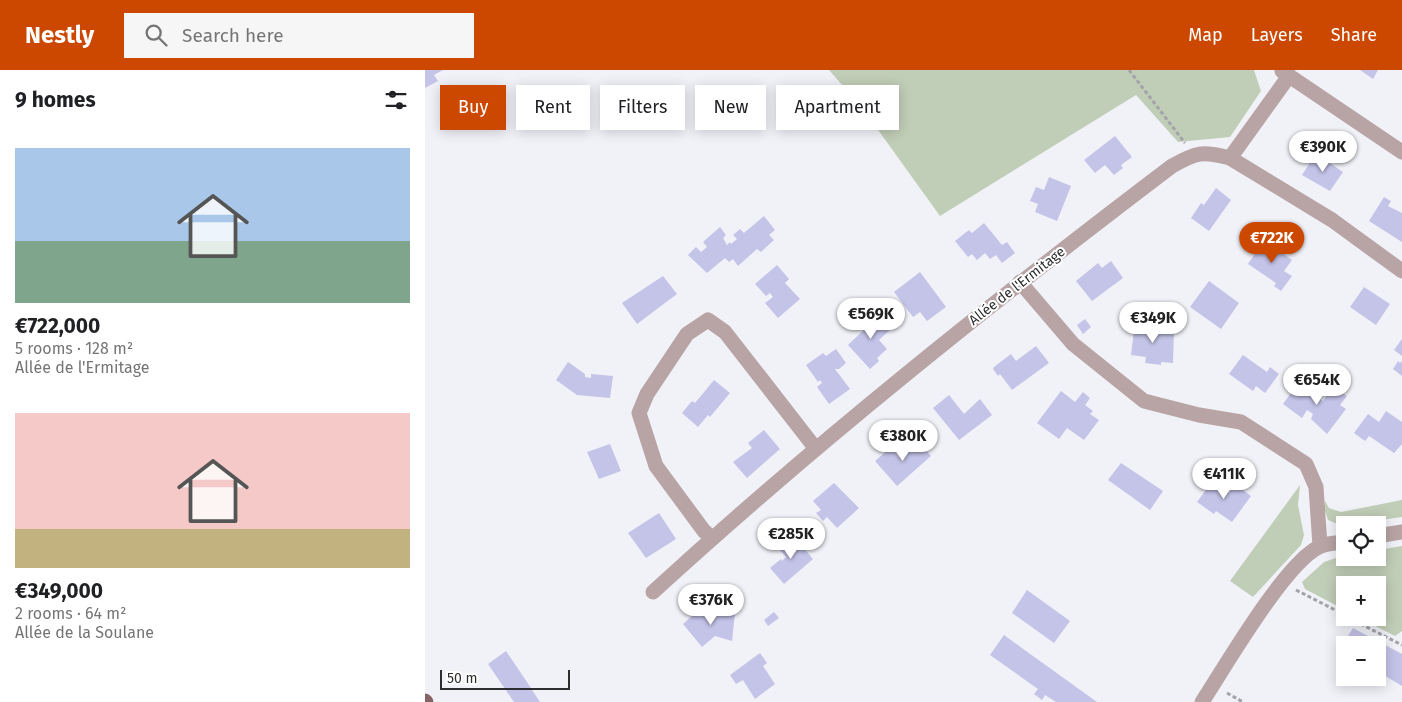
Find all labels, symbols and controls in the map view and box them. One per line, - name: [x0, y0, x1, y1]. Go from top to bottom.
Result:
- search box: [124, 13, 474, 58]
- text: Nestly: [25, 21, 94, 49]
- icon: search: [142, 21, 170, 49]
- text: Search here: [182, 24, 284, 47]
- text: Map: [1188, 24, 1223, 46]
- text: Layers: [1251, 24, 1303, 46]
- text: Share: [1331, 24, 1377, 46]
- chip: Buy: [440, 85, 506, 130]
- chip: Rent: [516, 85, 590, 130]
- chip: Filters: [600, 85, 685, 130]
- chip: New: [695, 85, 766, 130]
- chip: Apartment: [776, 85, 899, 130]
- icon: filters: [382, 86, 410, 114]
- text: 9 homes: [15, 87, 96, 113]
- pin: €390K: [1288, 131, 1358, 173]
- text: €390K: [1300, 137, 1346, 156]
- icon: home: [168, 181, 258, 271]
- pin: €722K: [1237, 222, 1307, 264]
- text: €722K: [1250, 228, 1294, 247]
- street label: Allée de l'Ermitage: [965, 243, 1069, 329]
- pin: €569K: [836, 298, 906, 340]
- pin: €349K: [1118, 302, 1188, 344]
- text: €569K: [848, 304, 894, 323]
- text: €349K: [1130, 308, 1176, 327]
- text: €722,000: [15, 313, 100, 339]
- text: 5 rooms · 128 m²: [15, 339, 133, 358]
- text: Allée de l'Ermitage: [15, 358, 149, 377]
- pin: €654K: [1282, 364, 1352, 406]
- text: €654K: [1294, 370, 1340, 389]
- pin: €380K: [868, 420, 938, 462]
- text: €380K: [880, 426, 926, 445]
- icon: home: [168, 446, 258, 536]
- pin: €411K: [1189, 458, 1259, 500]
- text: €411K: [1203, 464, 1245, 483]
- map controls: [1336, 516, 1386, 686]
- button: locate: [1336, 516, 1386, 566]
- pin: €285K: [756, 518, 826, 560]
- text: €285K: [768, 524, 814, 543]
- button: +: [1336, 576, 1386, 626]
- text: €349,000: [15, 578, 103, 604]
- pin: €376K: [676, 584, 746, 626]
- text: €376K: [689, 590, 733, 609]
- text: 2 rooms · 64 m²: [15, 604, 126, 623]
- text: Allée de la Soulane: [15, 623, 154, 642]
- button: −: [1336, 636, 1386, 686]
- scale bar: [440, 667, 570, 690]
- text: 50 m: [447, 670, 478, 687]

